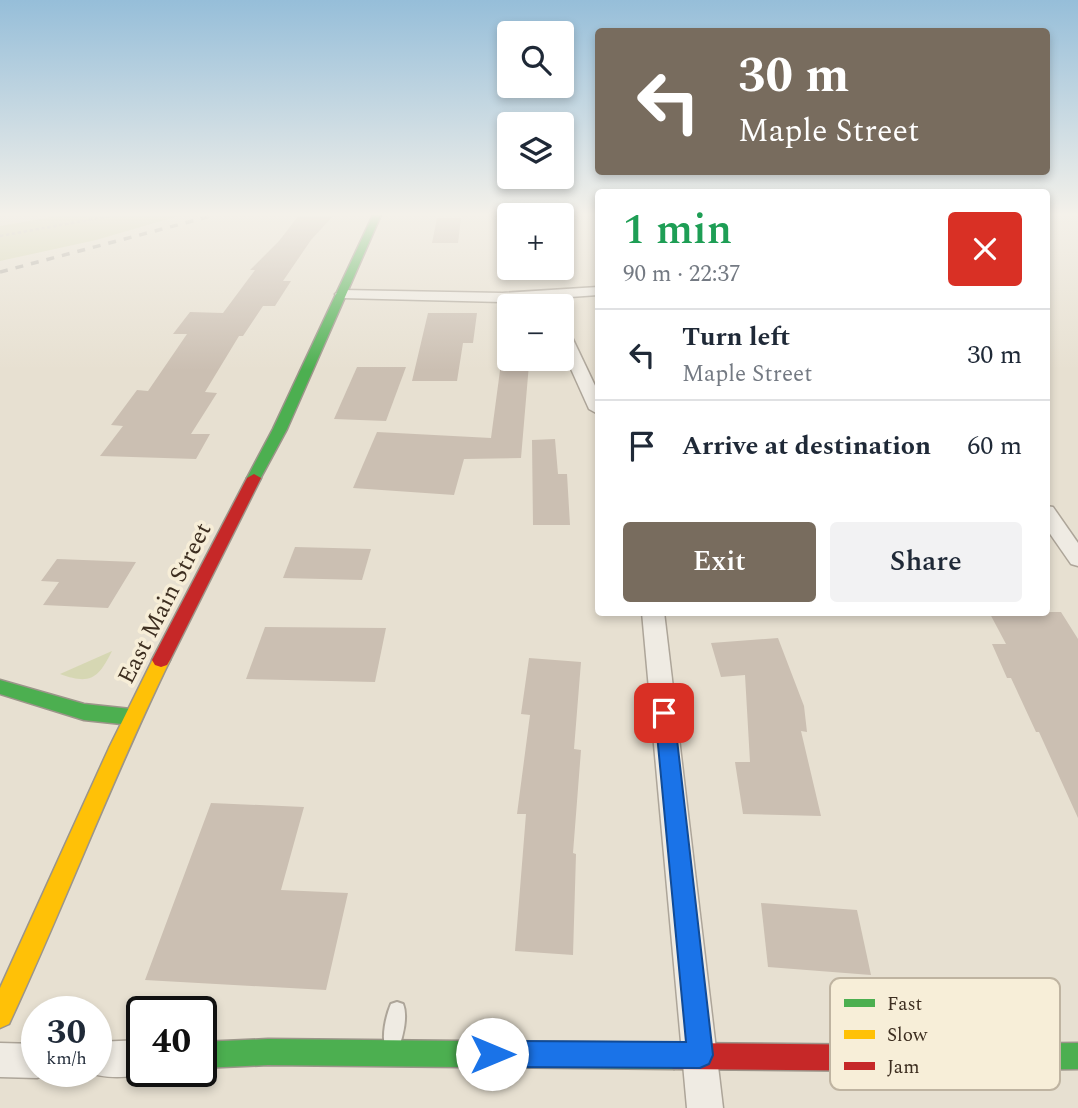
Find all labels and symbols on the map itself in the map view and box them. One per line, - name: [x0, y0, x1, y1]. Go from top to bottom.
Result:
- street label: East Main Street: [109, 516, 221, 691]
- pin: [634, 683, 694, 743]
- legend: [830, 978, 1060, 1090]
- text: Fast: [887, 990, 923, 1019]
- speed limit sign: 40: [126, 996, 217, 1087]
- position arrow: [455, 1017, 529, 1091]
- text: Slow: [887, 1021, 928, 1050]
- text: Jam: [887, 1053, 919, 1082]

